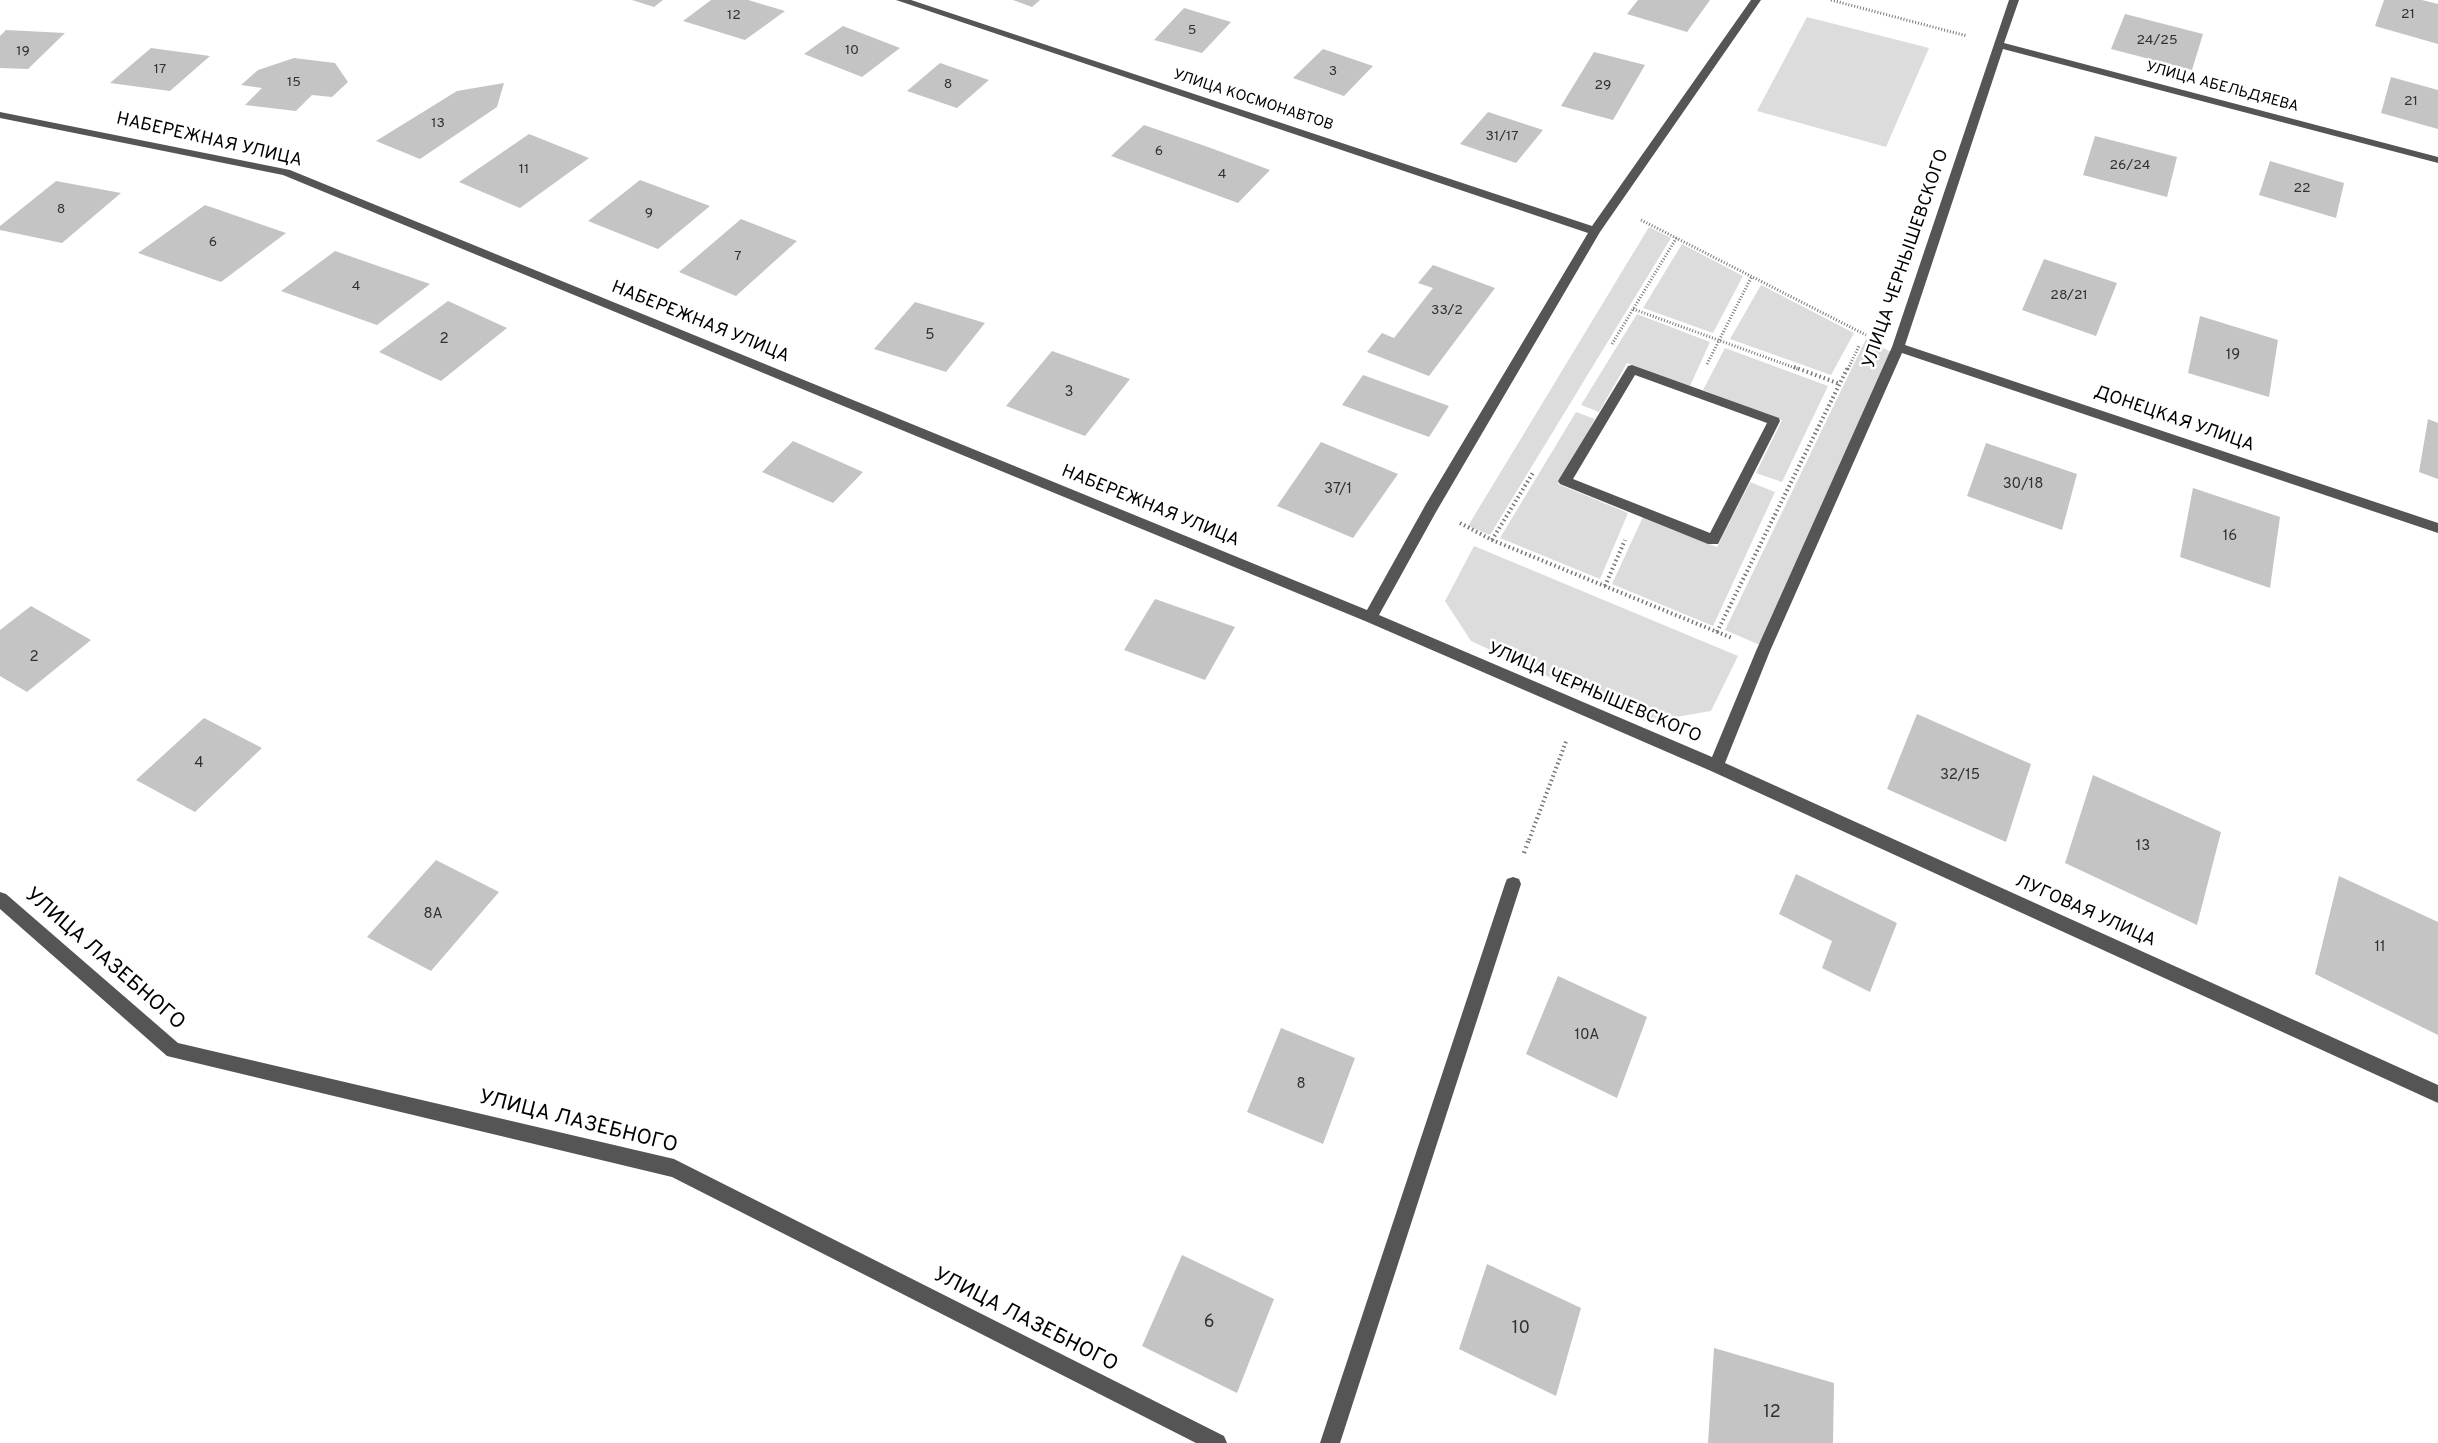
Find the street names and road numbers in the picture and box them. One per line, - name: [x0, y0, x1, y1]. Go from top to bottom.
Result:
- street label: УЛИЦА АБЕЛЬДЯЕВА: [2144, 59, 2300, 117]
- street label: УЛИЦА КОСМОНАВТОВ: [1171, 67, 1335, 135]
- street label: НАБЕРЕЖНАЯ УЛИЦА: [114, 109, 304, 173]
- street label: УЛИЦА ЧЕРНЫШЕВСКОГО: [1859, 147, 1955, 371]
- street label: НАБЕРЕЖНАЯ УЛИЦА: [608, 277, 792, 369]
- street label: ДОНЕЦКАЯ УЛИЦА: [2091, 382, 2257, 458]
- street label: НАБЕРЕЖНАЯ УЛИЦА: [1058, 461, 1242, 553]
- street label: УЛИЦА ЧЕРНЫШЕВСКОГО: [1484, 639, 1704, 749]
- street label: ЛУГОВАЯ УЛИЦА: [2011, 871, 2159, 953]
- street label: УЛИЦА ЛАЗЕБНОГО: [19, 884, 189, 1036]
- street label: УЛИЦА ЛАЗЕБНОГО: [476, 1086, 680, 1160]
- street label: УЛИЦА ЛАЗЕБНОГО: [928, 1263, 1122, 1379]

